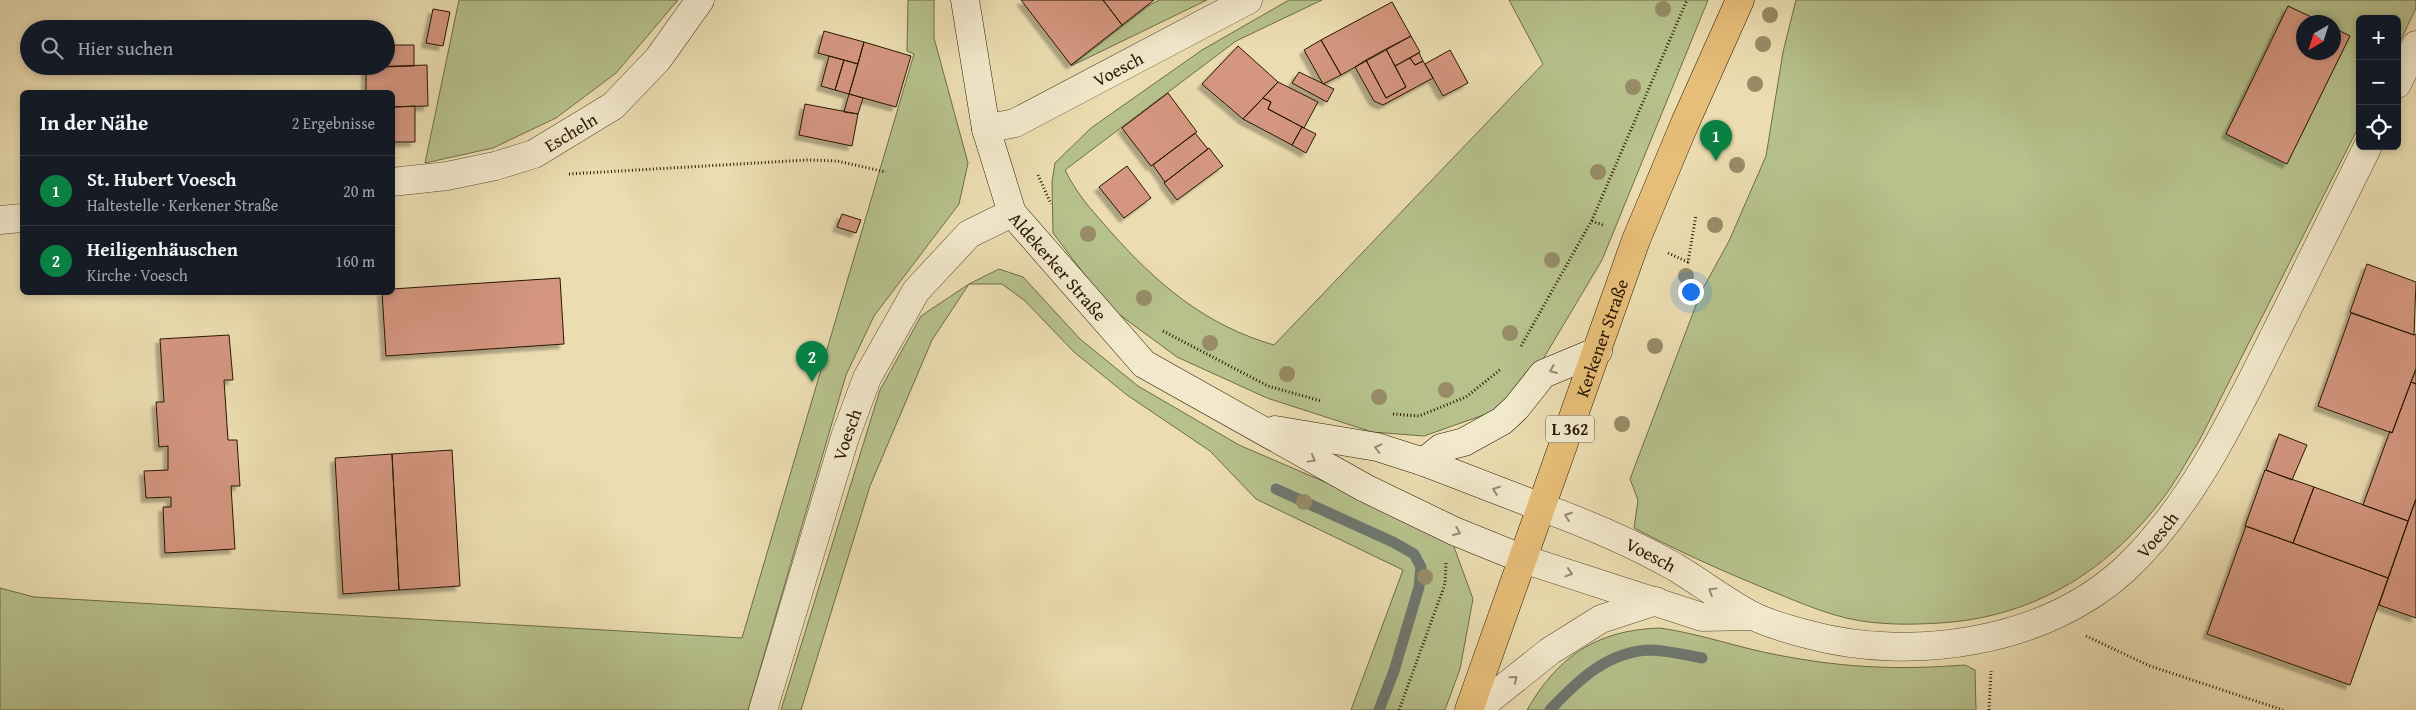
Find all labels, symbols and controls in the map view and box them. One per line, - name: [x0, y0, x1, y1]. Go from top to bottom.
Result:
- north arrow: [2296, 15, 2341, 60]
- map controls: [2356, 15, 2401, 150]
- button: +: [2356, 15, 2401, 60]
- search box: [20, 20, 395, 75]
- icon: search: [38, 34, 66, 62]
- text: Hier suchen: [78, 34, 173, 62]
- street label: Voesch: [1088, 44, 1148, 93]
- button: −: [2356, 60, 2401, 105]
- street label: Escheln: [539, 105, 602, 158]
- button: locate: [2356, 105, 2401, 150]
- text: In der Nähe: [40, 107, 148, 138]
- text: 2 Ergebnisse: [292, 111, 375, 135]
- pin: 1: [1700, 120, 1732, 161]
- text: St. Hubert Voesch: [87, 165, 237, 193]
- text: 1: [52, 179, 60, 203]
- text: 20 m: [343, 179, 375, 203]
- text: Haltestelle · Kerkener Straße: [87, 193, 278, 217]
- street label: Aldekerker Straße: [1003, 205, 1114, 327]
- text: Heiligenhäuschen: [87, 235, 238, 263]
- text: 2: [52, 249, 60, 273]
- text: 160 m: [335, 249, 375, 273]
- text: Kirche · Voesch: [87, 263, 188, 287]
- street label: Kerkener Straße: [1568, 275, 1635, 401]
- your location: [1678, 279, 1704, 305]
- pin: 2: [796, 341, 828, 382]
- one-way arrow: [1549, 363, 1558, 374]
- street label: Voesch: [825, 405, 868, 464]
- road number: L 362: [1546, 416, 1594, 442]
- one-way arrow: [1373, 443, 1382, 454]
- one-way arrow: [1307, 452, 1316, 462]
- one-way arrow: [1492, 486, 1500, 496]
- street label: Voesch: [2130, 505, 2184, 564]
- one-way arrow: [1564, 512, 1572, 522]
- one-way arrow: [1452, 526, 1461, 537]
- street label: Voesch: [1621, 530, 1681, 579]
- one-way arrow: [1564, 568, 1573, 578]
- one-way arrow: [1708, 587, 1717, 597]
- one-way arrow: [1508, 677, 1517, 685]

